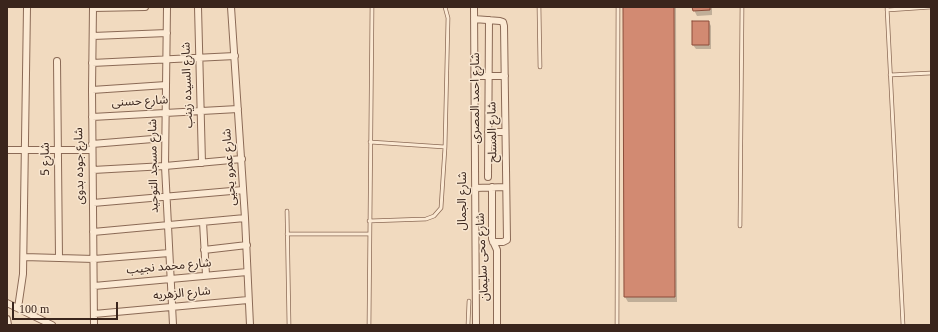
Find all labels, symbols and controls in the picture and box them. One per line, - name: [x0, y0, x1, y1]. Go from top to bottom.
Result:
- street label: شارع السيده زينب: [180, 42, 198, 128]
- street label: شارع احمد المصرى: [470, 52, 484, 144]
- street label: شارع حسنى: [111, 94, 169, 112]
- street label: شارع المسلح: [486, 101, 502, 163]
- street label: شارع مسجد التوحيد: [147, 119, 163, 213]
- street label: شارع جوده بدوى: [73, 127, 89, 205]
- street label: شارع عمرو يحيى: [221, 128, 241, 206]
- street label: شارع 5: [40, 142, 54, 176]
- street label: شارع الجمال: [457, 172, 471, 230]
- street label: شارع محى سليمان: [474, 212, 494, 302]
- street label: شارع محمد نجيب: [126, 257, 212, 279]
- street label: شارع الزهريه: [153, 285, 211, 305]
- scale bar: [14, 294, 120, 320]
- text: 100 m: [19, 302, 49, 316]

